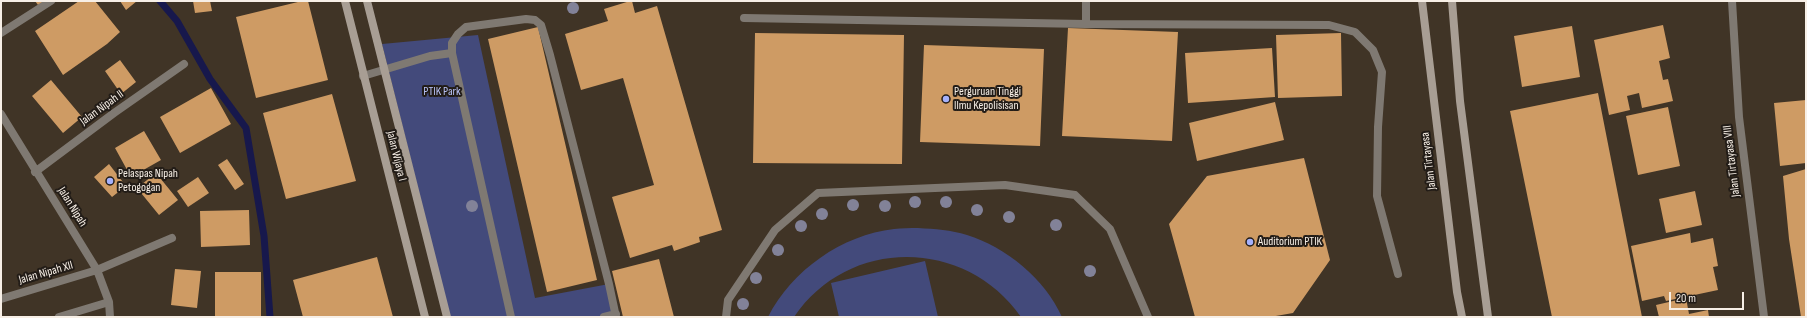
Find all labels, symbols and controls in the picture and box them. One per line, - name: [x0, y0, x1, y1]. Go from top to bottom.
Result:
- park label: PTIK Park: [423, 85, 461, 99]
- place label: Perguruan Tinggi Ilmu Kepolisisan: [954, 85, 1021, 113]
- street label: Jalan Nipah II: [77, 87, 127, 129]
- marker: Perguruan Tinggi Ilmu Kepolisisan: [941, 94, 951, 104]
- street label: Jalan Tirtayasa VIII: [1720, 124, 1744, 198]
- street label: Jalan Wijaya I: [383, 129, 409, 183]
- street label: Jalan Tirtayasa: [1418, 131, 1440, 191]
- place label: Pelaspas Nipah Petogogan: [118, 167, 178, 195]
- marker: Pelaspas Nipah Petogogan: [105, 176, 115, 186]
- street label: Jalan Nipah: [54, 185, 90, 229]
- place label: Auditorium PTIK: [1258, 235, 1322, 249]
- marker: Auditorium PTIK: [1245, 237, 1255, 247]
- street label: Jalan Nipah XII: [17, 258, 75, 288]
- scale bar: [1671, 284, 1746, 310]
- text: 20 m: [1676, 291, 1696, 306]

